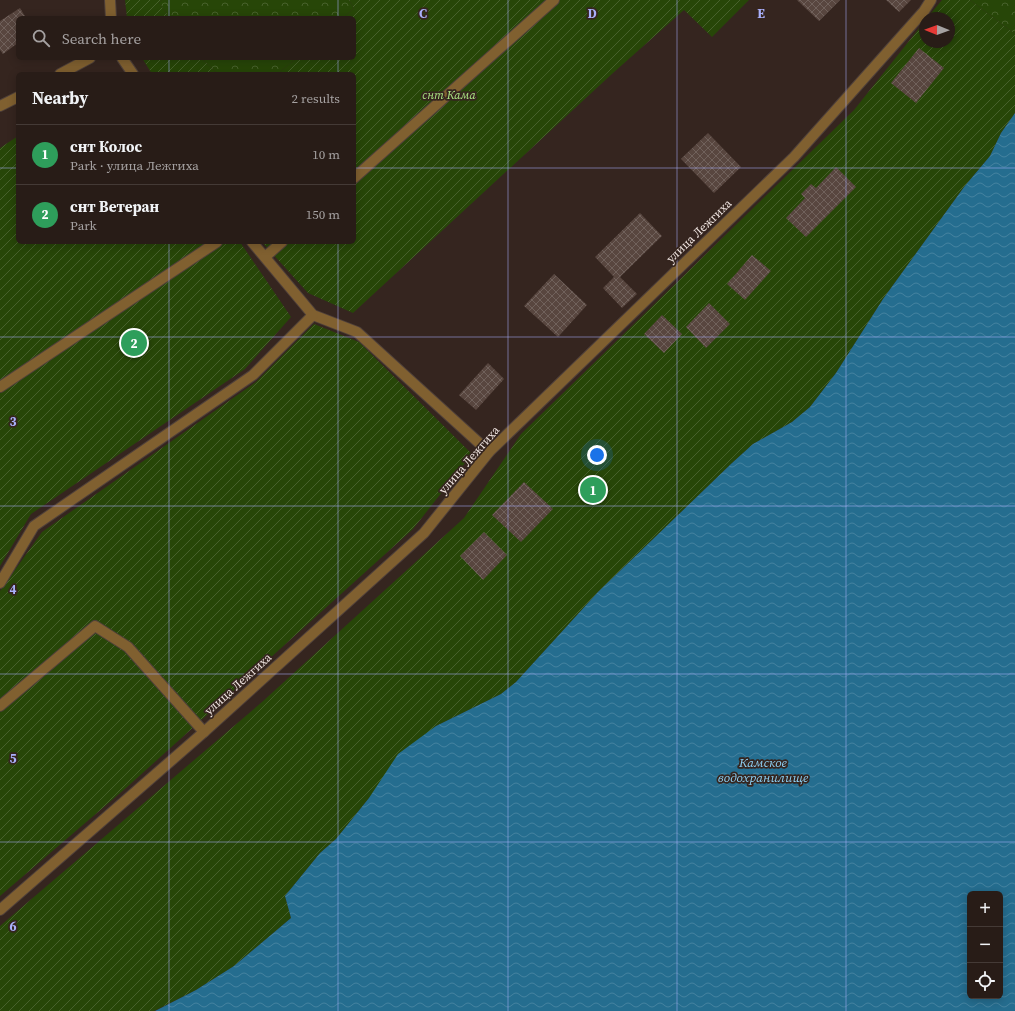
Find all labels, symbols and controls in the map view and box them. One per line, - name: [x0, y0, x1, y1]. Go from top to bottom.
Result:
- text: C: [419, 5, 427, 22]
- text: D: [587, 5, 597, 22]
- text: E: [757, 5, 765, 22]
- north arrow: [919, 12, 955, 48]
- search box: [16, 16, 356, 60]
- icon: search: [30, 27, 52, 49]
- text: Search here: [62, 28, 141, 49]
- text: Nearby: [32, 86, 88, 110]
- park label: снт Кама: [422, 87, 476, 103]
- text: 2 results: [292, 90, 340, 107]
- text: снт Колос: [70, 136, 142, 157]
- text: 1: [41, 146, 49, 163]
- text: 10 m: [312, 146, 340, 163]
- text: Park · улица Лежгиха: [70, 157, 199, 174]
- street label: улица Лежгиха: [663, 195, 736, 266]
- text: снт Ветеран: [70, 196, 159, 217]
- text: 2: [41, 206, 49, 223]
- text: 150 m: [306, 206, 340, 223]
- text: Park: [70, 217, 97, 234]
- pin: 2: [121, 328, 147, 358]
- text: 3: [9, 413, 17, 430]
- street label: улица Лежгиха: [435, 422, 504, 497]
- your location: [587, 445, 607, 465]
- pin: 1: [580, 475, 606, 505]
- text: 4: [9, 581, 17, 598]
- street label: улица Лежгиха: [201, 649, 276, 718]
- text: 5: [9, 750, 17, 767]
- water label: Камское водохранилище: [718, 754, 809, 786]
- map controls: [967, 891, 1003, 999]
- button: +: [967, 891, 1003, 927]
- text: 6: [9, 918, 17, 935]
- button: −: [967, 927, 1003, 963]
- button: locate: [967, 963, 1003, 999]

